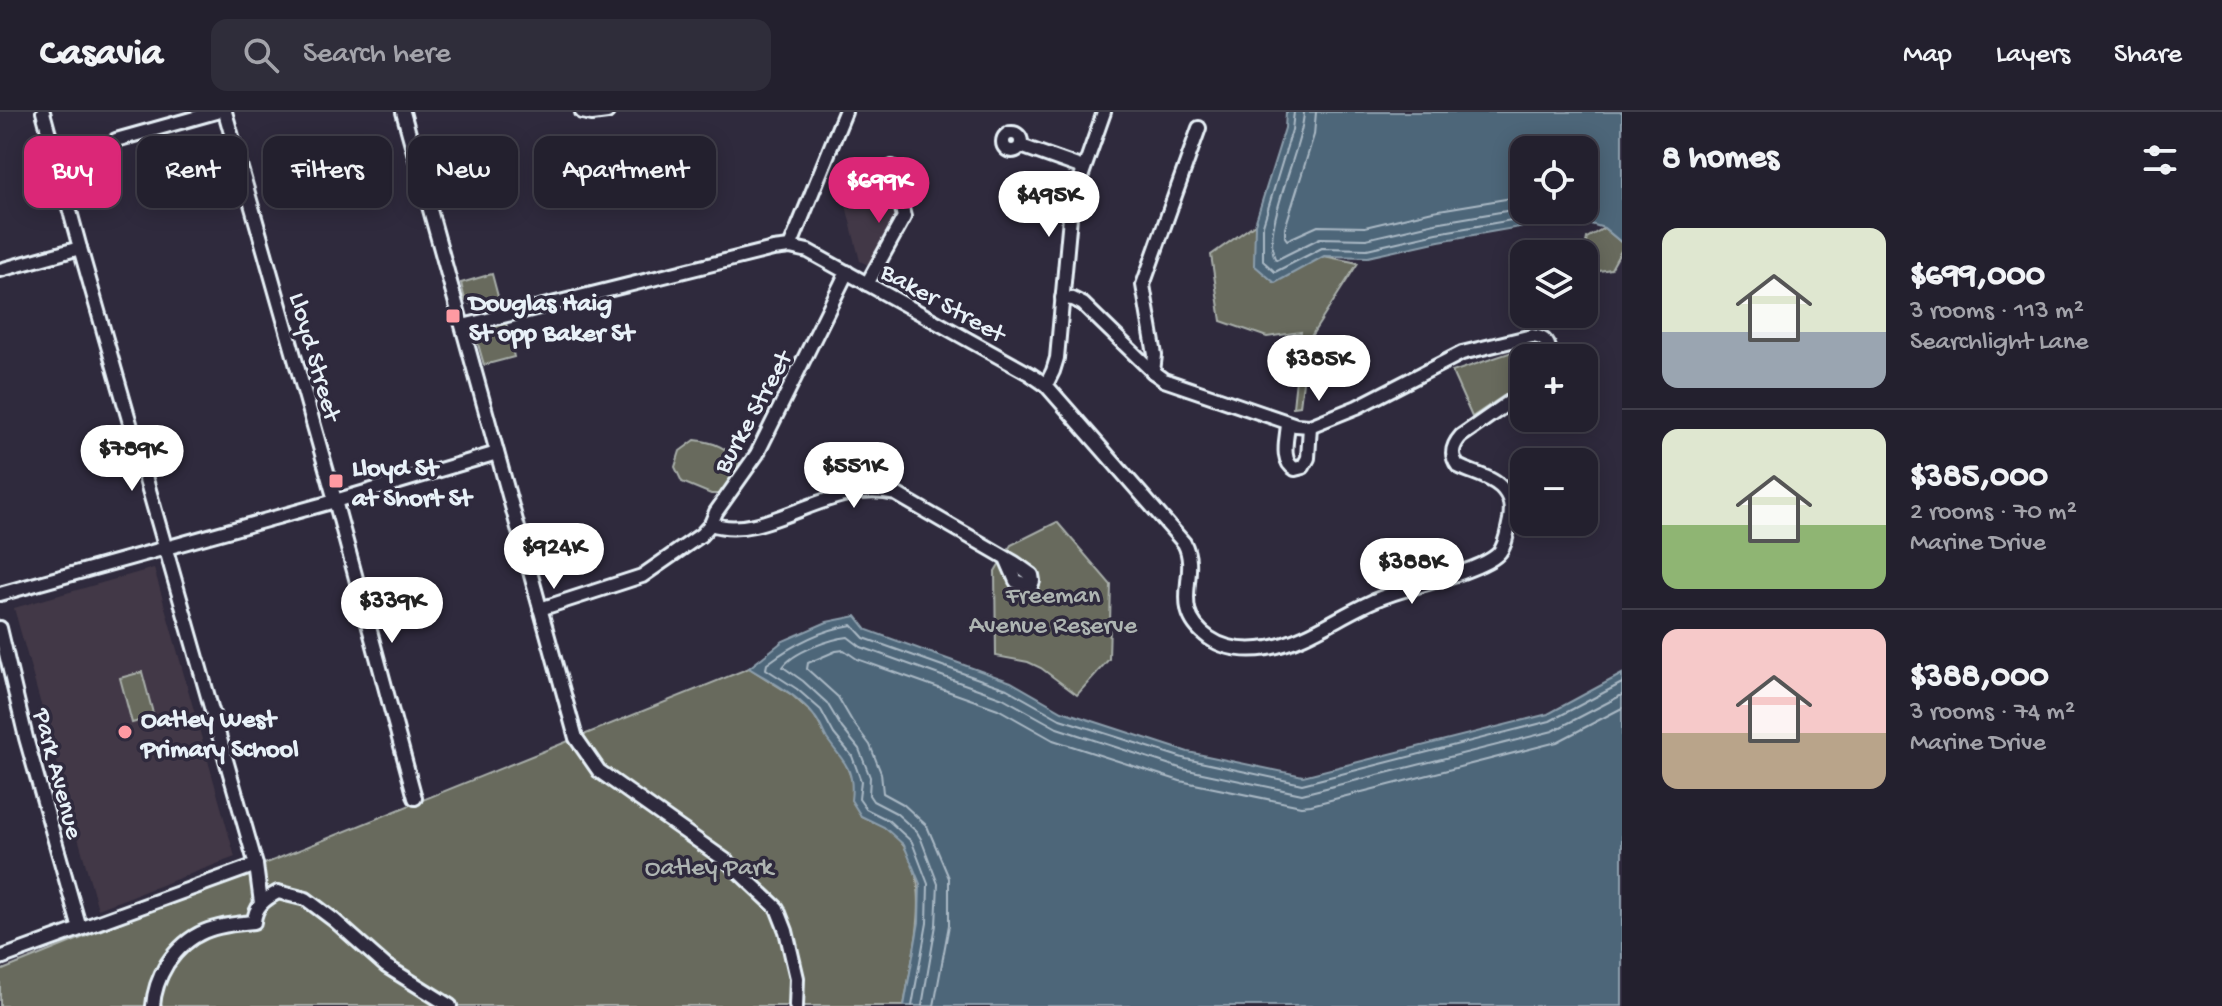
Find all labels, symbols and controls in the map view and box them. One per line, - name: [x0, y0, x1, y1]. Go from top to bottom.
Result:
- search box: [211, 19, 771, 91]
- text: Casavia: [40, 33, 163, 77]
- icon: search: [239, 33, 283, 77]
- text: Search here: [303, 38, 451, 73]
- text: Map: [1903, 39, 1952, 72]
- text: Layers: [1996, 39, 2070, 72]
- text: Share: [2114, 39, 2182, 72]
- chip: Buy: [24, 136, 121, 208]
- chip: Rent: [137, 136, 247, 208]
- chip: Filters: [263, 136, 392, 208]
- chip: New: [408, 136, 518, 208]
- chip: Apartment: [534, 136, 716, 208]
- map controls: [1510, 136, 1598, 536]
- button: locate: [1510, 136, 1598, 224]
- icon: filters: [2138, 138, 2182, 182]
- text: 8 homes: [1662, 140, 1779, 180]
- pin: $699K: [823, 157, 935, 225]
- text: $699K: [846, 167, 912, 198]
- pin: $495K: [993, 171, 1105, 239]
- text: $495K: [1017, 181, 1082, 212]
- button: layers: [1510, 240, 1598, 328]
- text: $699,000: [1910, 257, 2045, 297]
- street label: Baker Street: [873, 258, 1012, 353]
- icon: home: [1726, 260, 1822, 356]
- street label: Lloyd Street: [280, 289, 346, 427]
- place label: Douglas Haig St opp Baker St: [467, 290, 636, 351]
- text: 3 rooms · 113 m²: [1910, 297, 2084, 328]
- marker: Douglas Haig St opp Baker St: [444, 307, 462, 325]
- text: Searchlight Lane: [1910, 328, 2089, 359]
- pin: $385K: [1263, 335, 1375, 403]
- street label: Burke Street: [708, 344, 802, 481]
- button: +: [1510, 344, 1598, 432]
- text: $385K: [1285, 345, 1353, 376]
- pin: $789K: [76, 425, 188, 493]
- text: $789K: [99, 435, 165, 466]
- pin: $551K: [798, 442, 910, 510]
- button: −: [1510, 448, 1598, 536]
- text: $551K: [822, 452, 886, 483]
- place label: Lloyd St at Short St: [351, 455, 474, 516]
- text: $385,000: [1910, 458, 2048, 498]
- icon: home: [1726, 461, 1822, 557]
- marker: Lloyd St at Short St: [327, 472, 345, 490]
- text: 2 rooms · 70 m²: [1910, 498, 2077, 529]
- pin: $924K: [498, 523, 610, 591]
- text: Marine Drive: [1910, 529, 2046, 560]
- text: $924K: [522, 533, 586, 564]
- pin: $388K: [1356, 538, 1468, 606]
- text: $388K: [1378, 548, 1446, 579]
- pin: $339K: [336, 577, 448, 645]
- park label: Freeman Avenue Reserve: [969, 582, 1138, 643]
- text: $339K: [359, 587, 425, 618]
- text: $388,000: [1910, 658, 2049, 698]
- icon: home: [1726, 661, 1822, 757]
- text: 3 rooms · 74 m²: [1910, 698, 2075, 729]
- street label: Park Avenue: [23, 705, 88, 843]
- place label: Oatley West Primary School: [139, 706, 299, 767]
- marker: Oatley West Primary School: [116, 723, 134, 741]
- text: Marine Drive: [1910, 729, 2046, 760]
- park label: Oatley Park: [645, 854, 776, 885]

